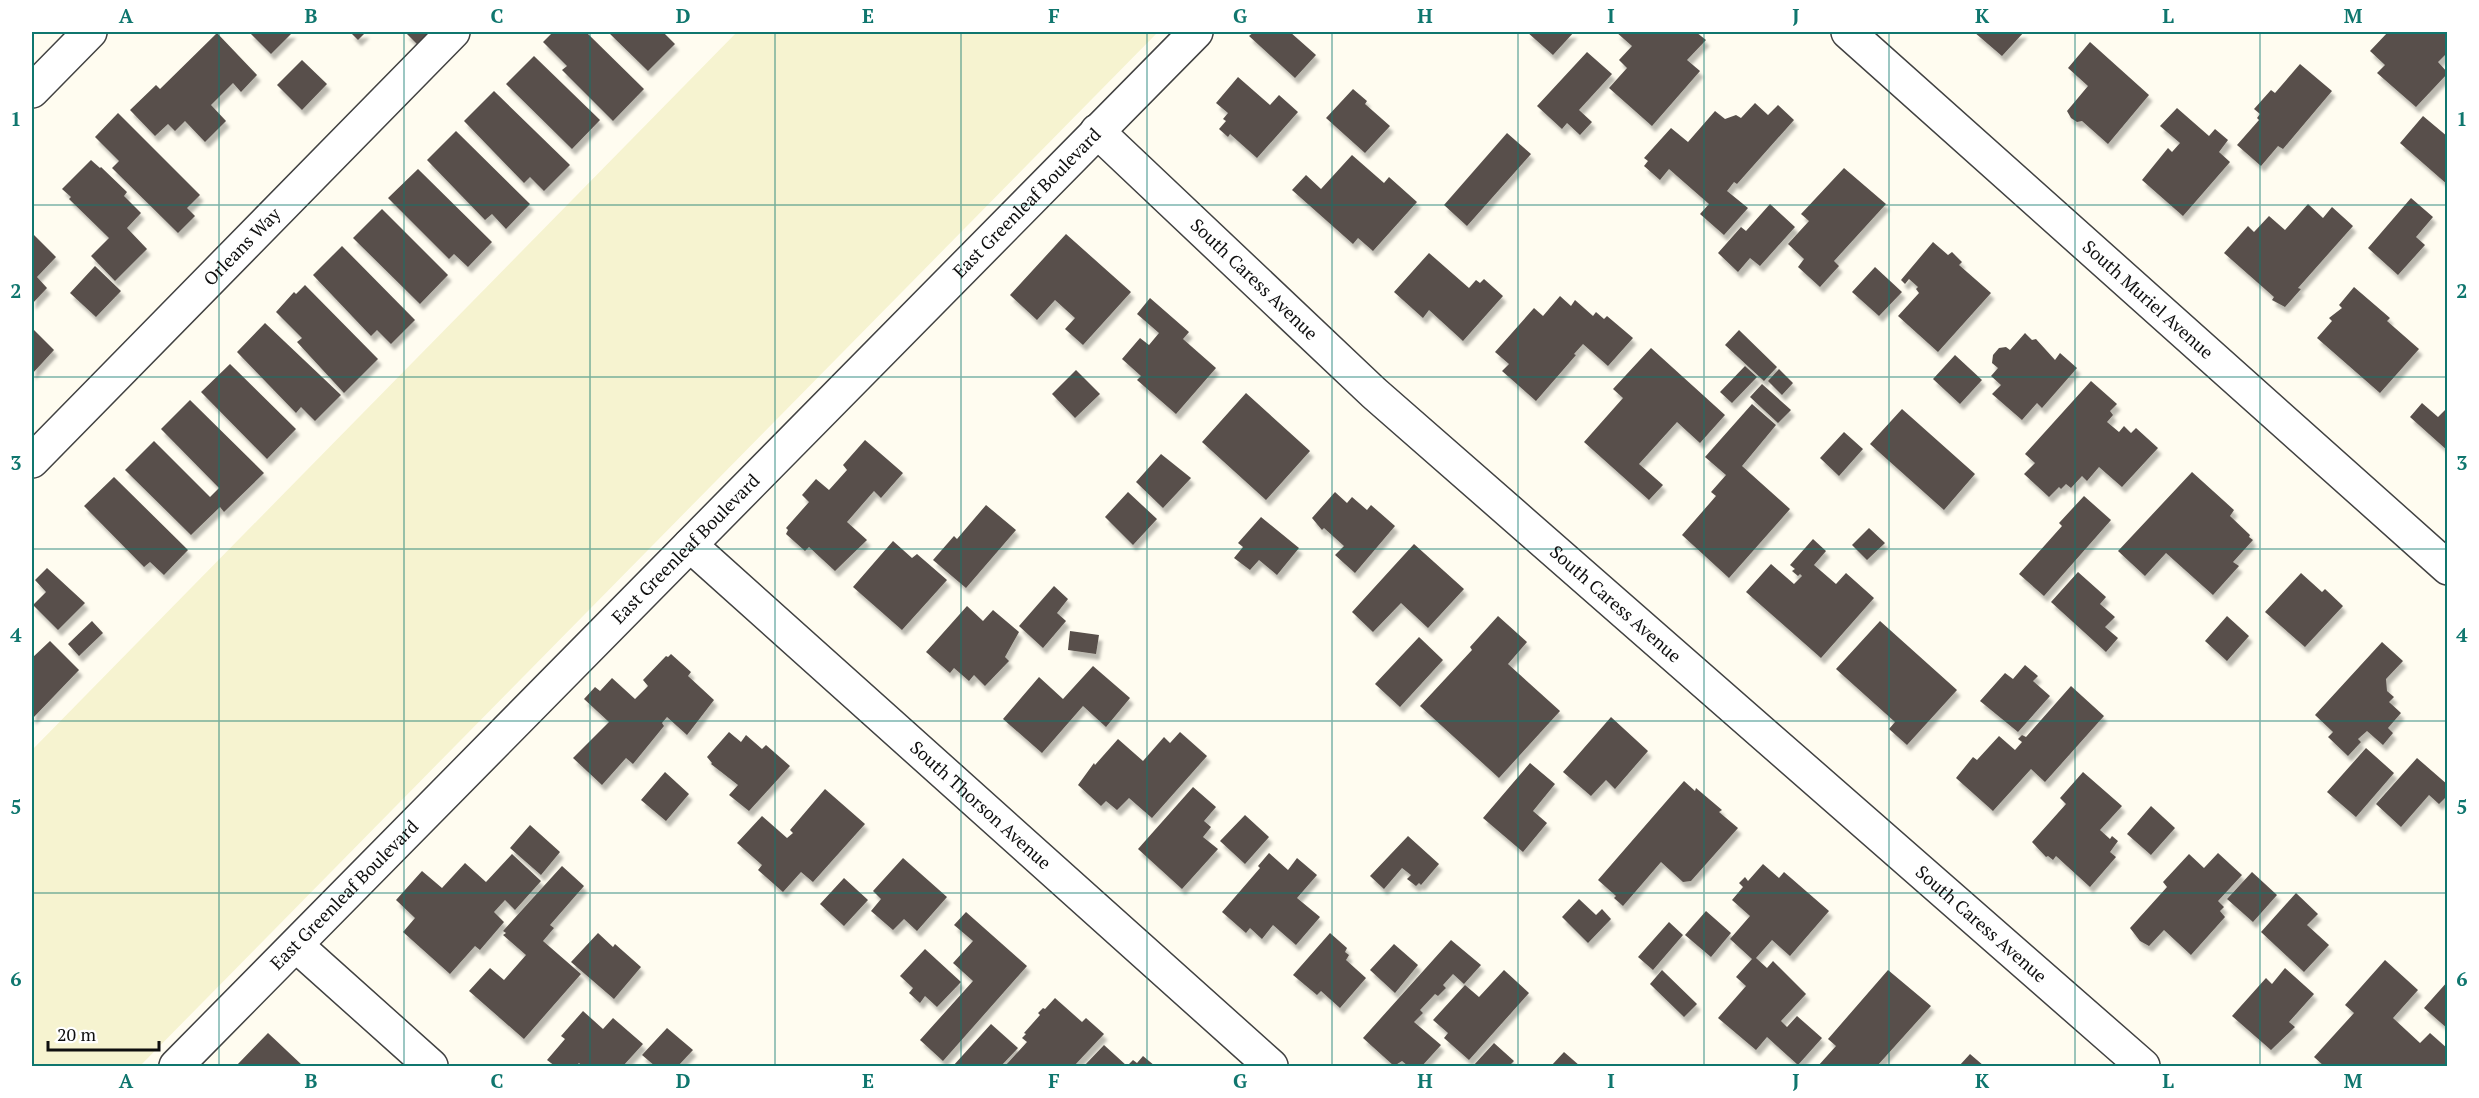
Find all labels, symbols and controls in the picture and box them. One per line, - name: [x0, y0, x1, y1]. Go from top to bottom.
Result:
- text: A: [119, 2, 134, 29]
- text: B: [305, 2, 318, 29]
- text: C: [490, 2, 504, 29]
- text: D: [676, 2, 690, 29]
- text: E: [862, 2, 874, 29]
- text: F: [1048, 2, 1060, 29]
- text: G: [1233, 2, 1247, 29]
- text: H: [1417, 2, 1433, 29]
- text: I: [1607, 2, 1615, 29]
- text: J: [1792, 2, 1800, 29]
- text: K: [1975, 2, 1990, 29]
- text: L: [2162, 2, 2174, 29]
- text: M: [2344, 2, 2363, 29]
- text: 1: [10, 105, 22, 132]
- text: 1: [2456, 105, 2468, 132]
- street label: East Greenleaf Boulevard: [947, 122, 1106, 283]
- street label: Orleans Way: [198, 201, 286, 290]
- street label: South Caress Avenue: [1186, 213, 1323, 345]
- street label: South Muriel Avenue: [2078, 234, 2219, 364]
- text: 2: [10, 277, 22, 304]
- text: 2: [2456, 277, 2468, 304]
- text: 3: [10, 449, 22, 476]
- text: 3: [2456, 449, 2468, 476]
- street label: East Greenleaf Boulevard: [606, 468, 764, 629]
- street label: South Caress Avenue: [1545, 539, 1687, 667]
- text: 4: [10, 621, 22, 648]
- text: 4: [2456, 621, 2468, 648]
- street label: South Thorson Avenue: [905, 735, 1057, 874]
- text: 5: [10, 793, 22, 820]
- text: 5: [2456, 793, 2468, 820]
- street label: East Greenleaf Boulevard: [265, 814, 423, 975]
- street label: South Caress Avenue: [1911, 860, 2052, 988]
- text: 6: [10, 965, 22, 992]
- text: 6: [2456, 965, 2468, 992]
- scale bar: [48, 1014, 159, 1052]
- text: 20 m: [57, 1022, 97, 1046]
- text: A: [119, 1067, 134, 1094]
- text: B: [305, 1067, 318, 1094]
- text: C: [490, 1067, 504, 1094]
- text: D: [676, 1067, 690, 1094]
- text: E: [862, 1067, 874, 1094]
- text: F: [1048, 1067, 1060, 1094]
- text: G: [1233, 1067, 1247, 1094]
- text: H: [1417, 1067, 1433, 1094]
- text: I: [1607, 1067, 1615, 1094]
- text: J: [1792, 1067, 1800, 1094]
- text: K: [1975, 1067, 1990, 1094]
- text: L: [2162, 1067, 2174, 1094]
- text: M: [2344, 1067, 2363, 1094]

